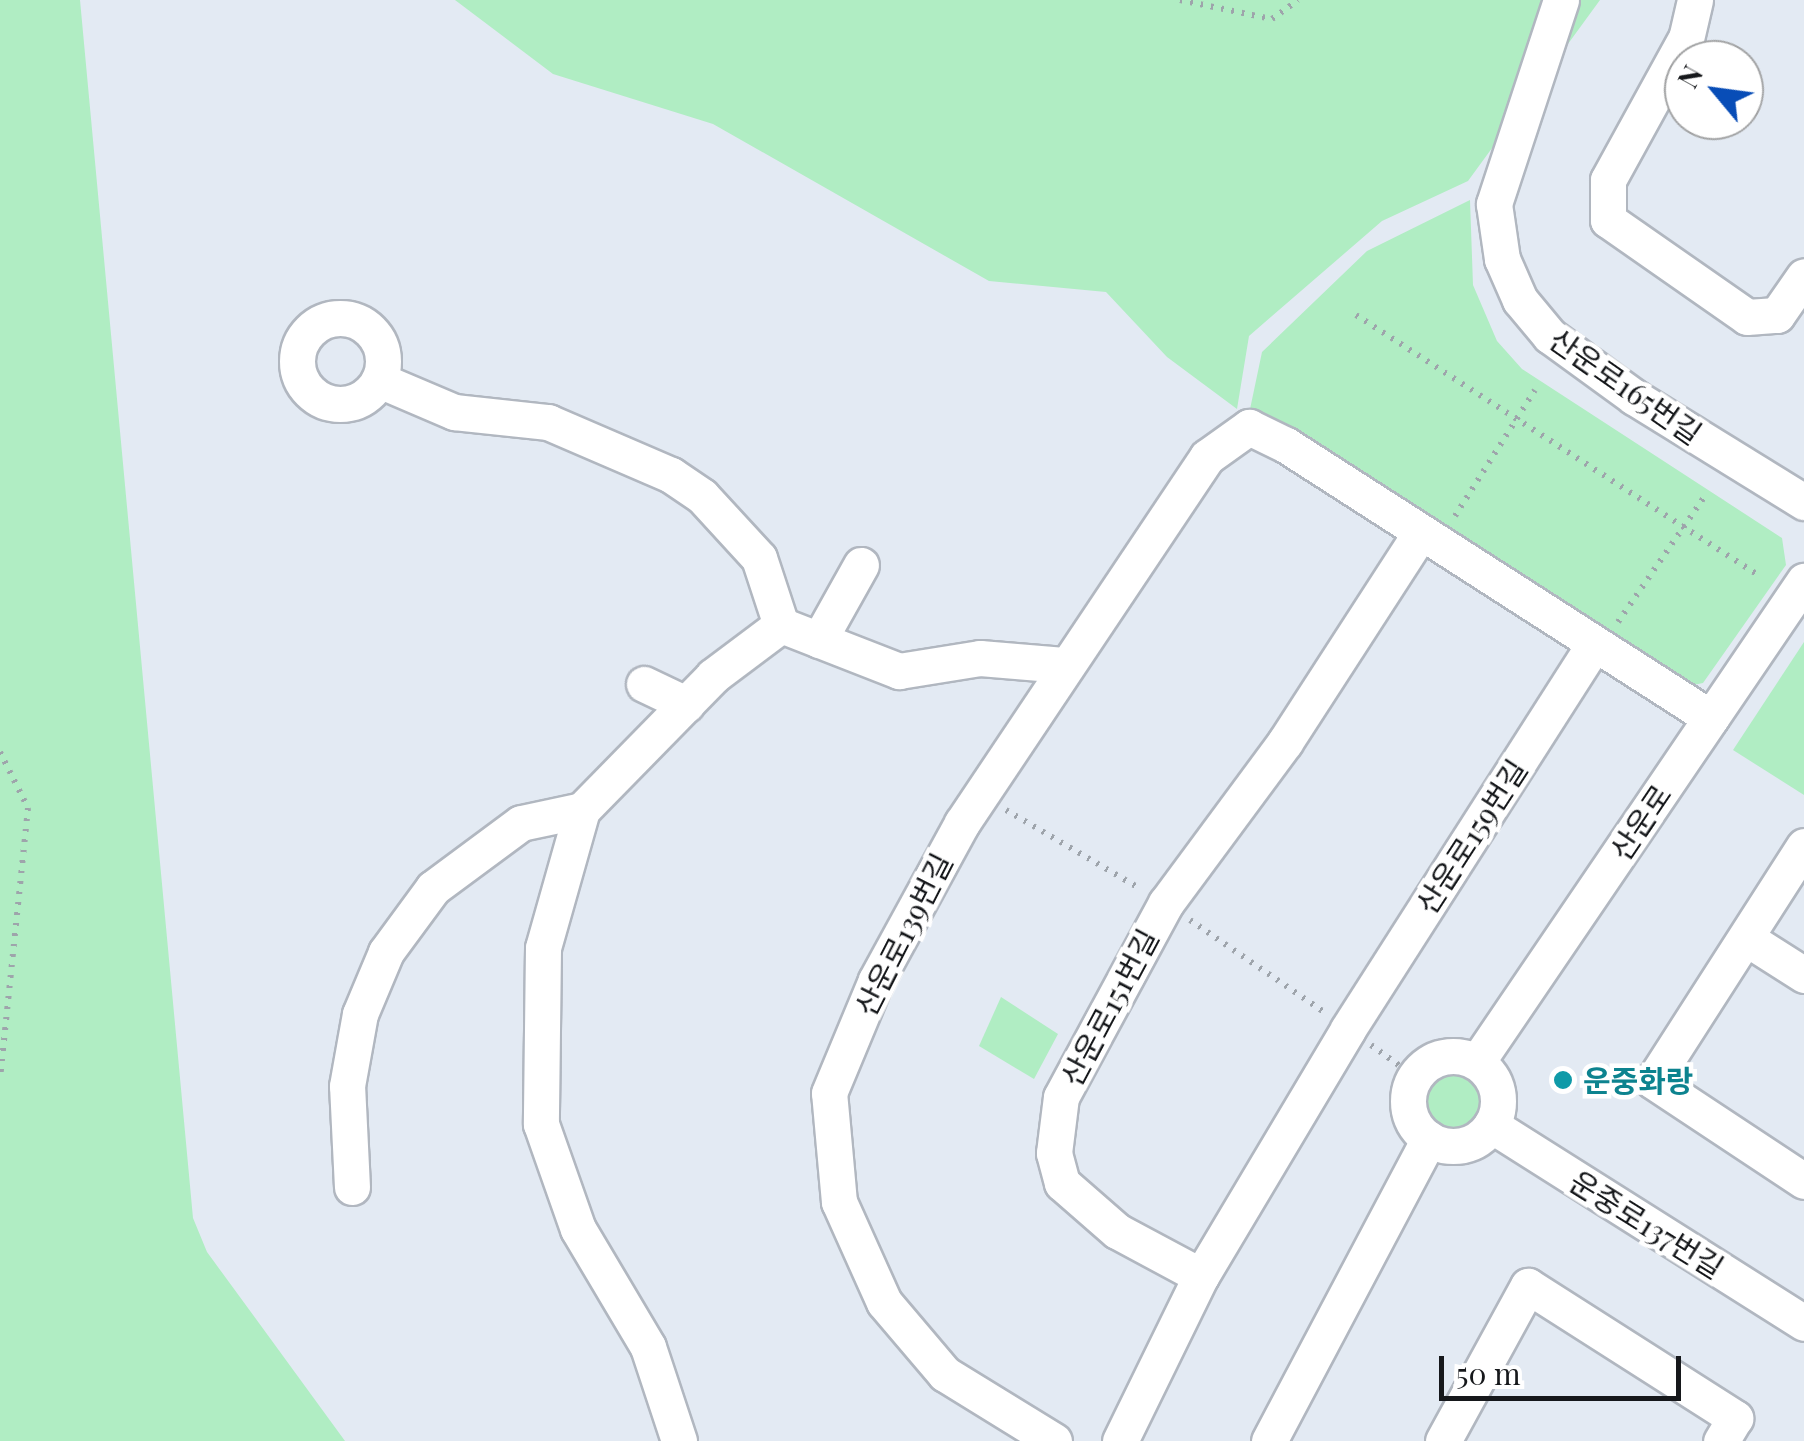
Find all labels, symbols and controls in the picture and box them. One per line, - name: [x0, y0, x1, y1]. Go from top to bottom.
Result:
- north arrow: [1664, 40, 1764, 140]
- text: N: [1668, 58, 1710, 94]
- street label: 산운로165번길: [1543, 320, 1709, 452]
- street label: 산운로159번길: [1408, 752, 1534, 920]
- street label: 산운로: [1602, 778, 1678, 866]
- street label: 산운로139번길: [847, 847, 959, 1021]
- street label: 산운로151번길: [1053, 922, 1165, 1092]
- place label: 운중화랑: [1583, 1062, 1693, 1098]
- marker: 운중화랑: [1552, 1069, 1574, 1091]
- street label: 운중로137번길: [1564, 1163, 1730, 1285]
- scale bar: [1444, 1336, 1686, 1398]
- text: 50 m: [1456, 1353, 1521, 1393]

